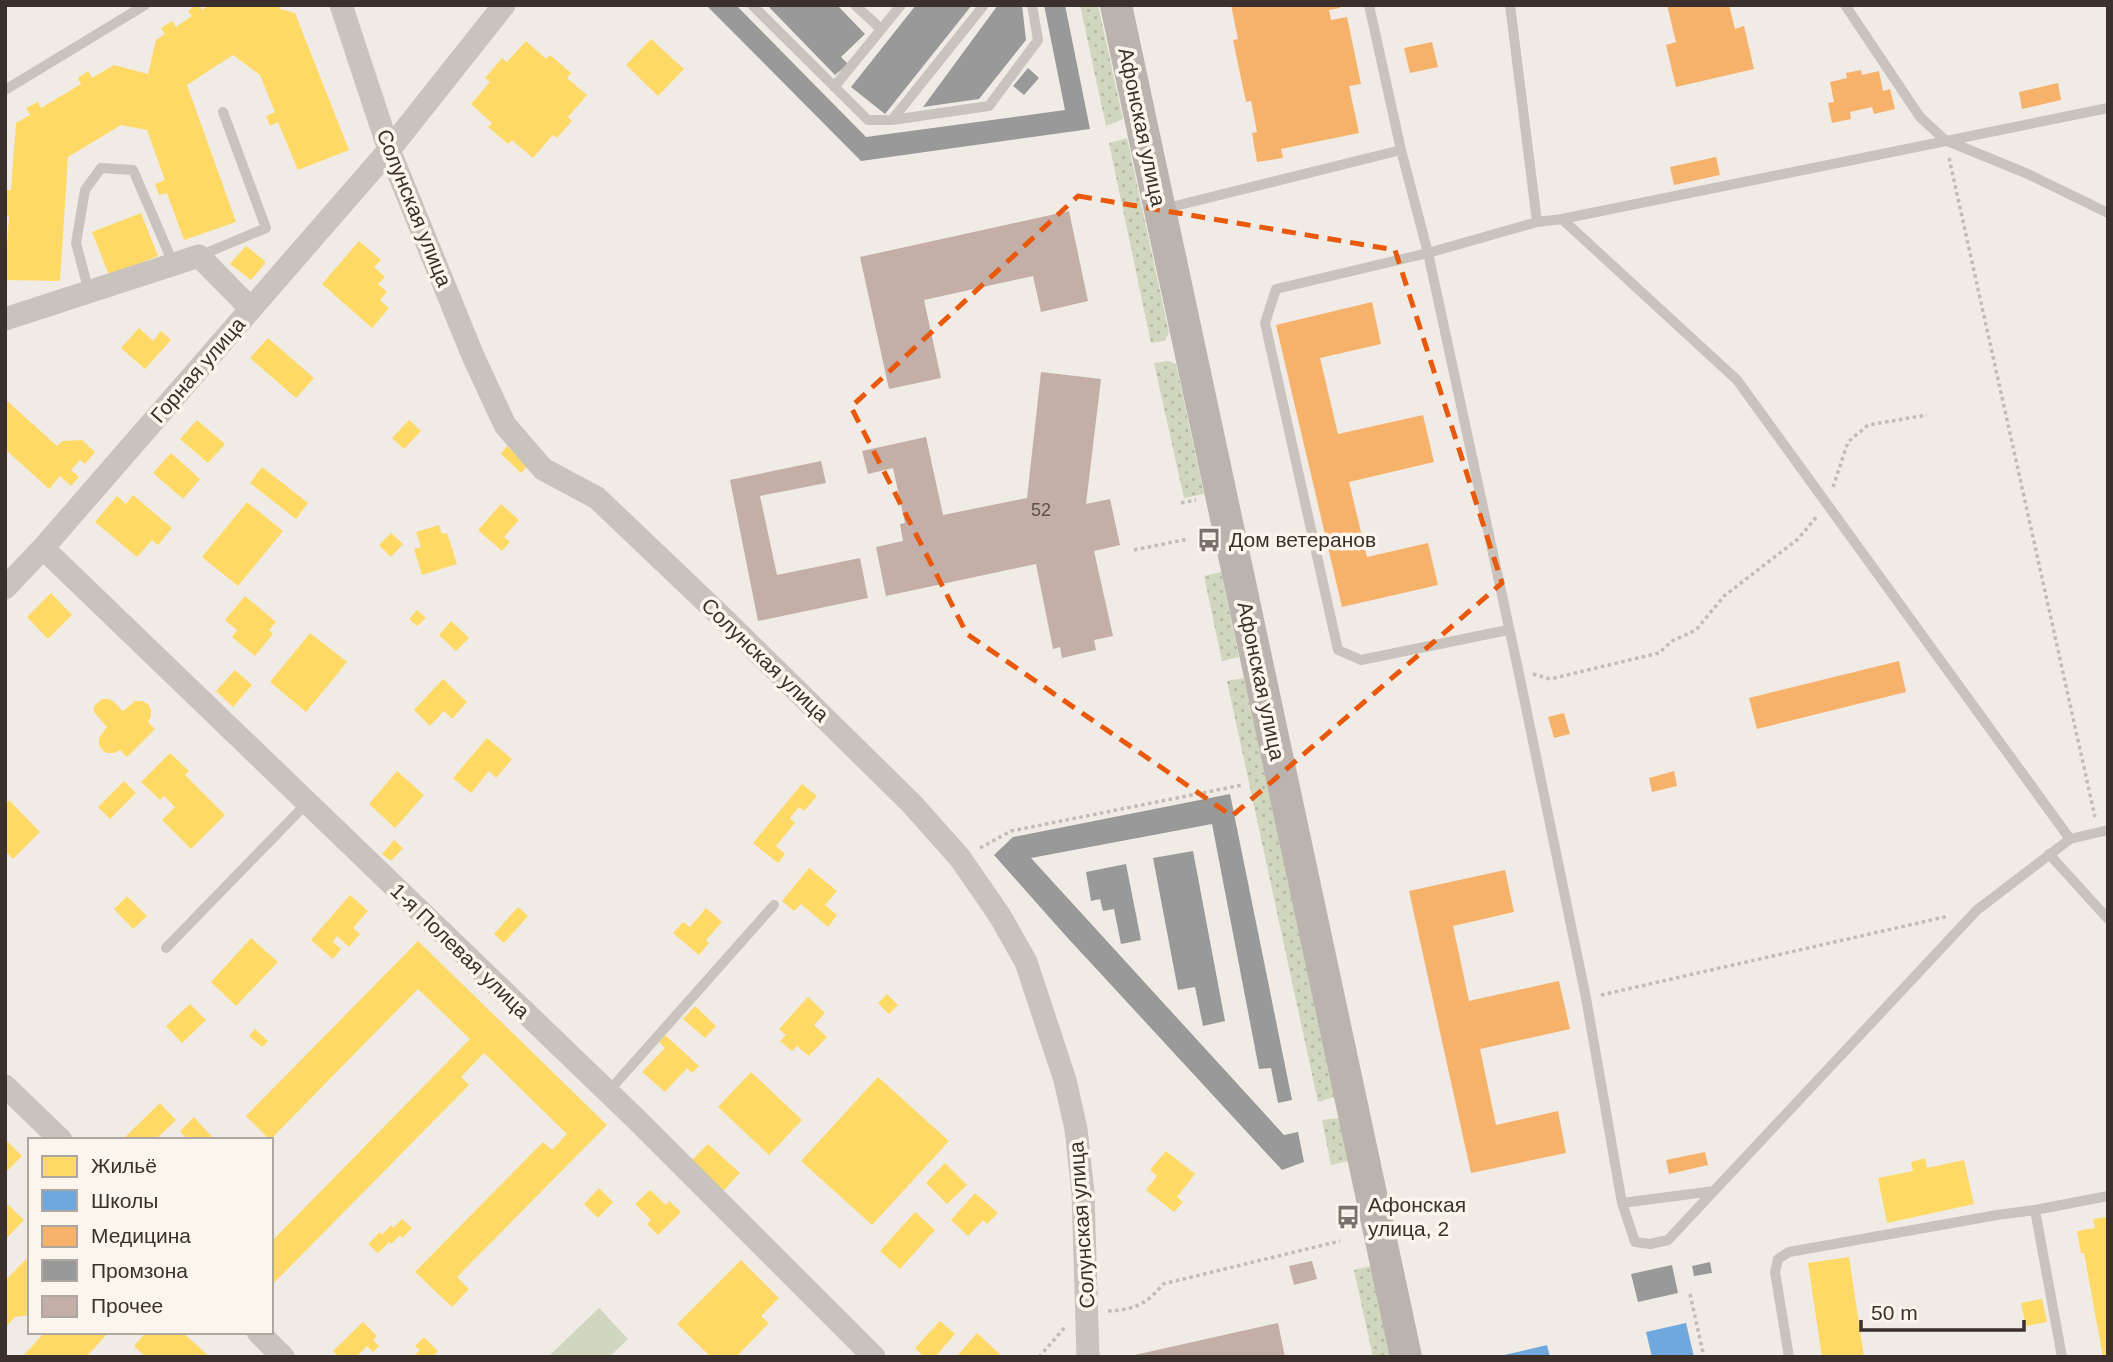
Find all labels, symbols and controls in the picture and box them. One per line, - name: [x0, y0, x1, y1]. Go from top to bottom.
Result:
- street label: Афонская улица: [1114, 45, 1171, 209]
- street label: Солунская улица: [372, 126, 457, 290]
- street label: Горная улица: [146, 312, 250, 427]
- house number: 52: [1031, 500, 1051, 520]
- bus stop icon: Дом ветеранов: [1195, 526, 1223, 554]
- place label: Дом ветеранов: [1229, 528, 1376, 551]
- street label: Солунская улица: [697, 593, 834, 726]
- street label: Афонская улица: [1233, 599, 1290, 763]
- street label: 1-я Полевая улица: [386, 879, 535, 1023]
- legend: [28, 1138, 273, 1334]
- street label: Солунская улица: [1064, 1140, 1099, 1309]
- text: Жильё: [91, 1154, 157, 1177]
- text: Школы: [91, 1189, 158, 1212]
- place label: Афонская улица, 2: [1368, 1193, 1466, 1240]
- bus stop icon: Афонская улица, 2: [1334, 1203, 1362, 1231]
- text: Медицина: [91, 1224, 191, 1247]
- text: Промзона: [91, 1259, 188, 1282]
- scale bar: [1861, 1288, 2024, 1332]
- text: Прочее: [91, 1294, 163, 1317]
- text: 50 m: [1871, 1301, 1918, 1324]

